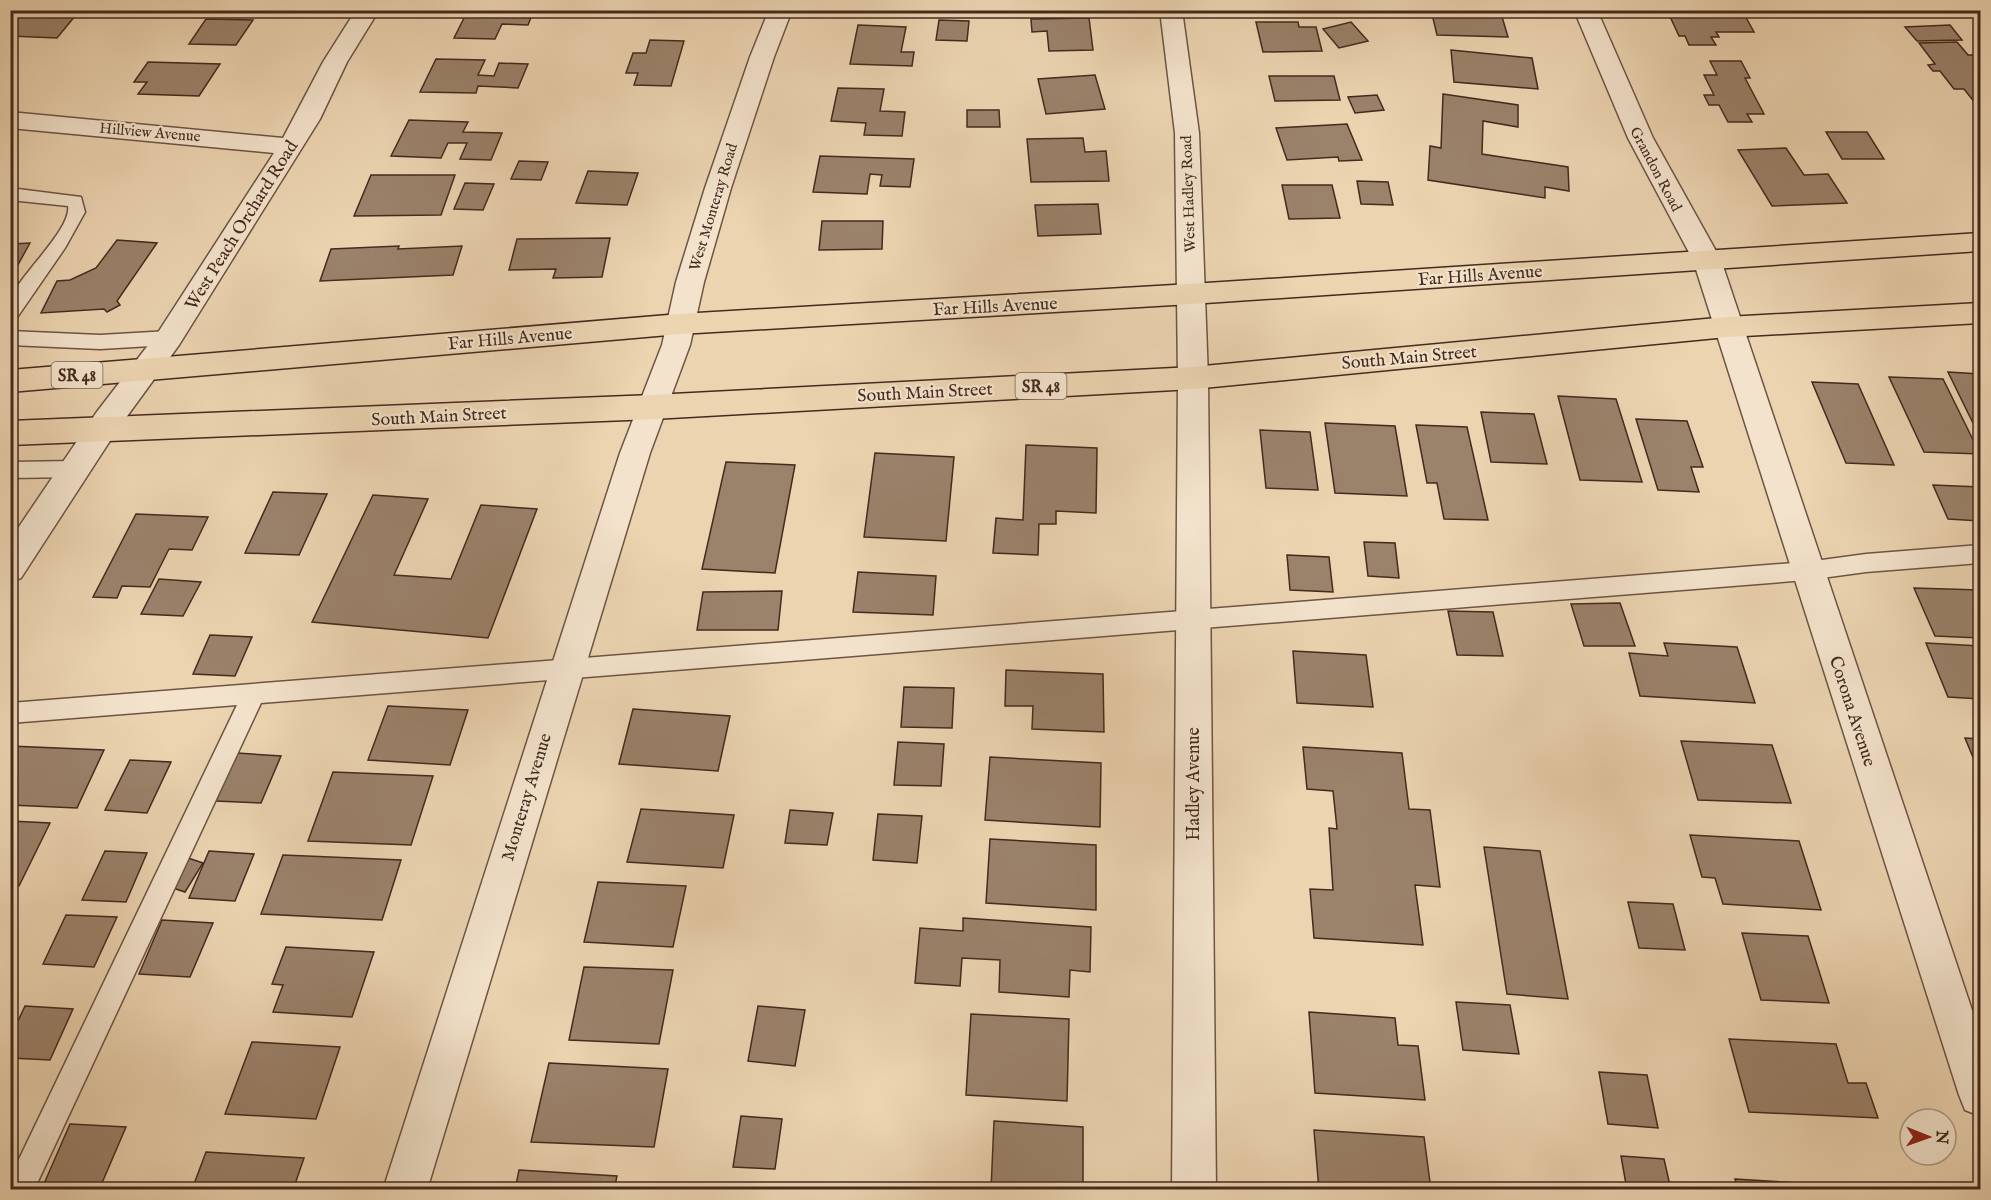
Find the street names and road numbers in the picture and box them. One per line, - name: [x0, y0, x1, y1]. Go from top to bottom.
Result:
- street label: Hillview Avenue: [99, 119, 201, 146]
- street label: Grandon Road: [1625, 124, 1686, 216]
- street label: West Hadley Road: [1177, 134, 1200, 253]
- street label: West Peach Orchard Road: [181, 136, 304, 315]
- street label: West Monteray Road: [685, 140, 742, 273]
- street label: Far Hills Avenue: [1417, 261, 1543, 292]
- street label: Far Hills Avenue: [932, 293, 1058, 322]
- street label: Far Hills Avenue: [447, 323, 573, 356]
- street label: South Main Street: [1341, 341, 1478, 376]
- road number: SR 48: [52, 362, 103, 388]
- road number: SR 48: [1016, 373, 1066, 399]
- street label: South Main Street: [857, 378, 993, 409]
- street label: South Main Street: [371, 402, 507, 433]
- street label: Corona Avenue: [1823, 653, 1880, 770]
- street label: Hadley Avenue: [1183, 727, 1206, 841]
- street label: Monteray Avenue: [497, 731, 558, 864]

